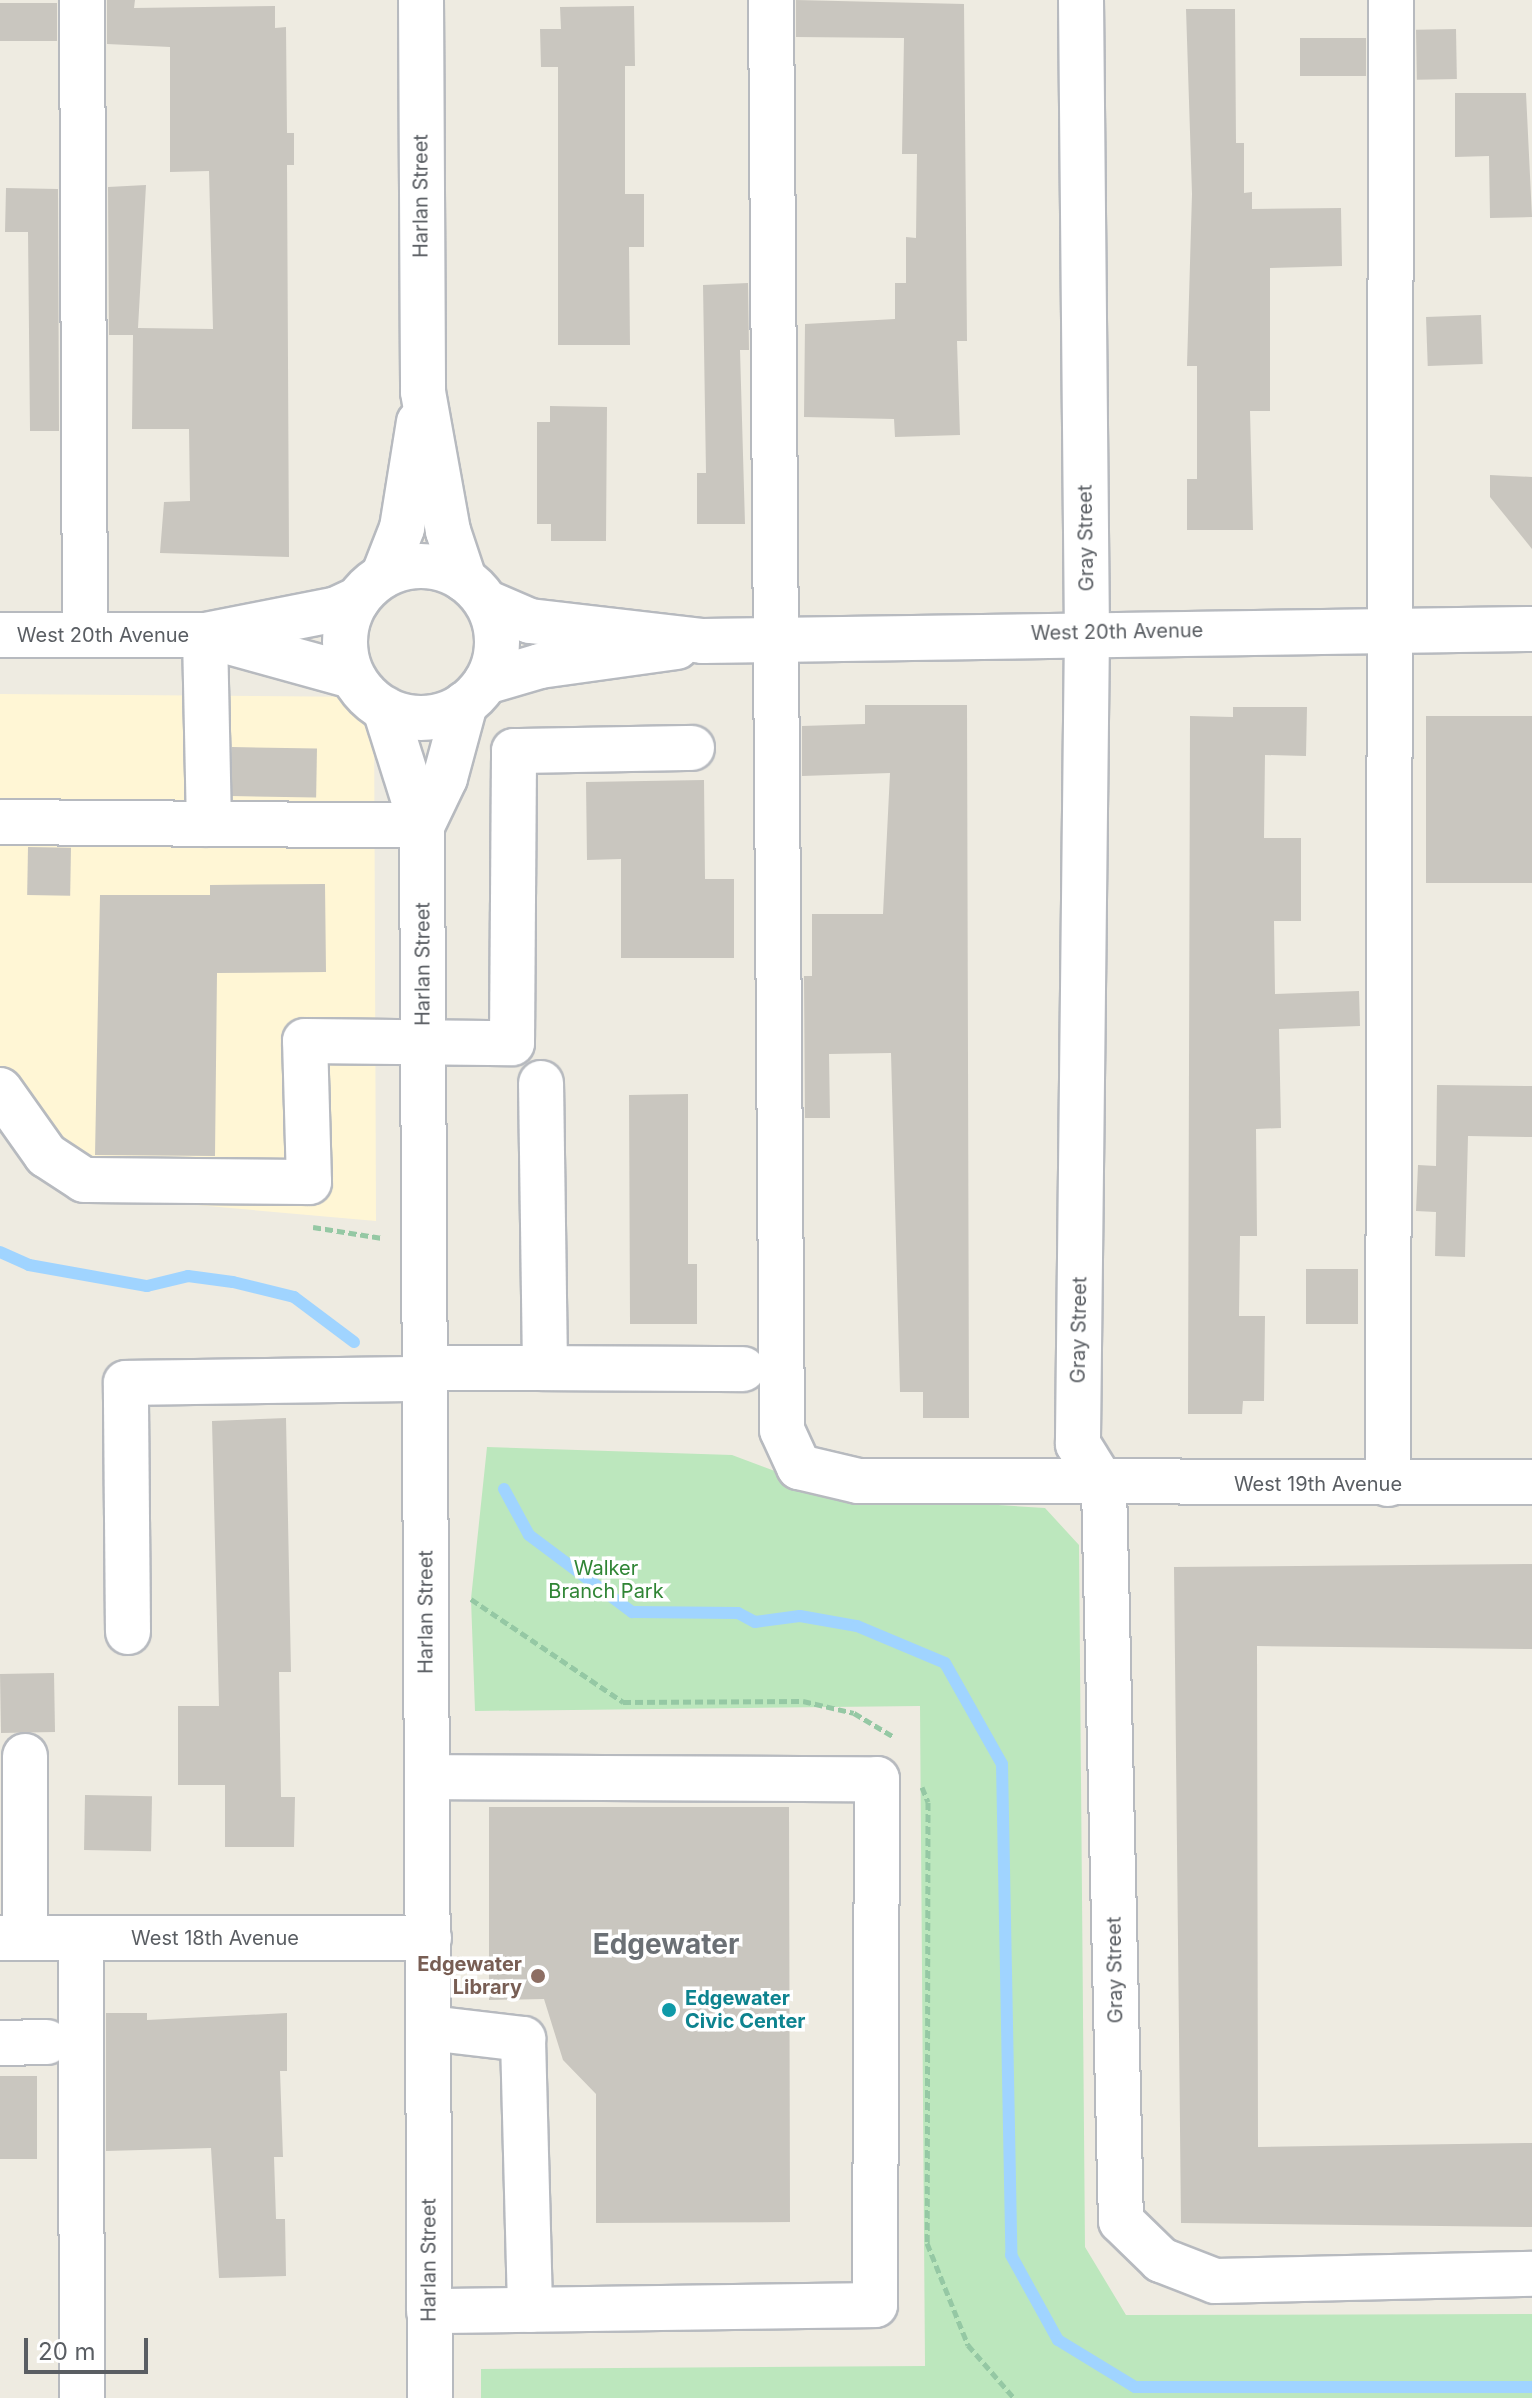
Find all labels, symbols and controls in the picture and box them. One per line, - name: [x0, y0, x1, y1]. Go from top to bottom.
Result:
- street label: Harlan Street: [409, 134, 433, 258]
- street label: Gray Street: [1073, 484, 1099, 592]
- street label: West 20th Avenue: [1031, 618, 1203, 646]
- street label: West 20th Avenue: [17, 623, 189, 647]
- street label: Harlan Street: [411, 902, 435, 1026]
- street label: Gray Street: [1066, 1276, 1092, 1384]
- street label: West 19th Avenue: [1234, 1472, 1402, 1496]
- street label: Harlan Street: [414, 1550, 438, 1674]
- park label: Walker Branch Park: [548, 1557, 664, 1604]
- street label: Gray Street: [1102, 1916, 1128, 2024]
- street label: West 18th Avenue: [131, 1926, 299, 1950]
- district label: Edgewater: [593, 1927, 739, 1961]
- place label: Edgewater Library: [417, 1952, 522, 1999]
- marker: Edgewater Library: [529, 1967, 547, 1985]
- place label: Edgewater Civic Center: [685, 1986, 805, 2033]
- marker: Edgewater Civic Center: [660, 2001, 678, 2019]
- street label: Harlan Street: [417, 2198, 441, 2322]
- scale bar: [28, 2322, 152, 2372]
- text: 20 m: [38, 2337, 96, 2366]

